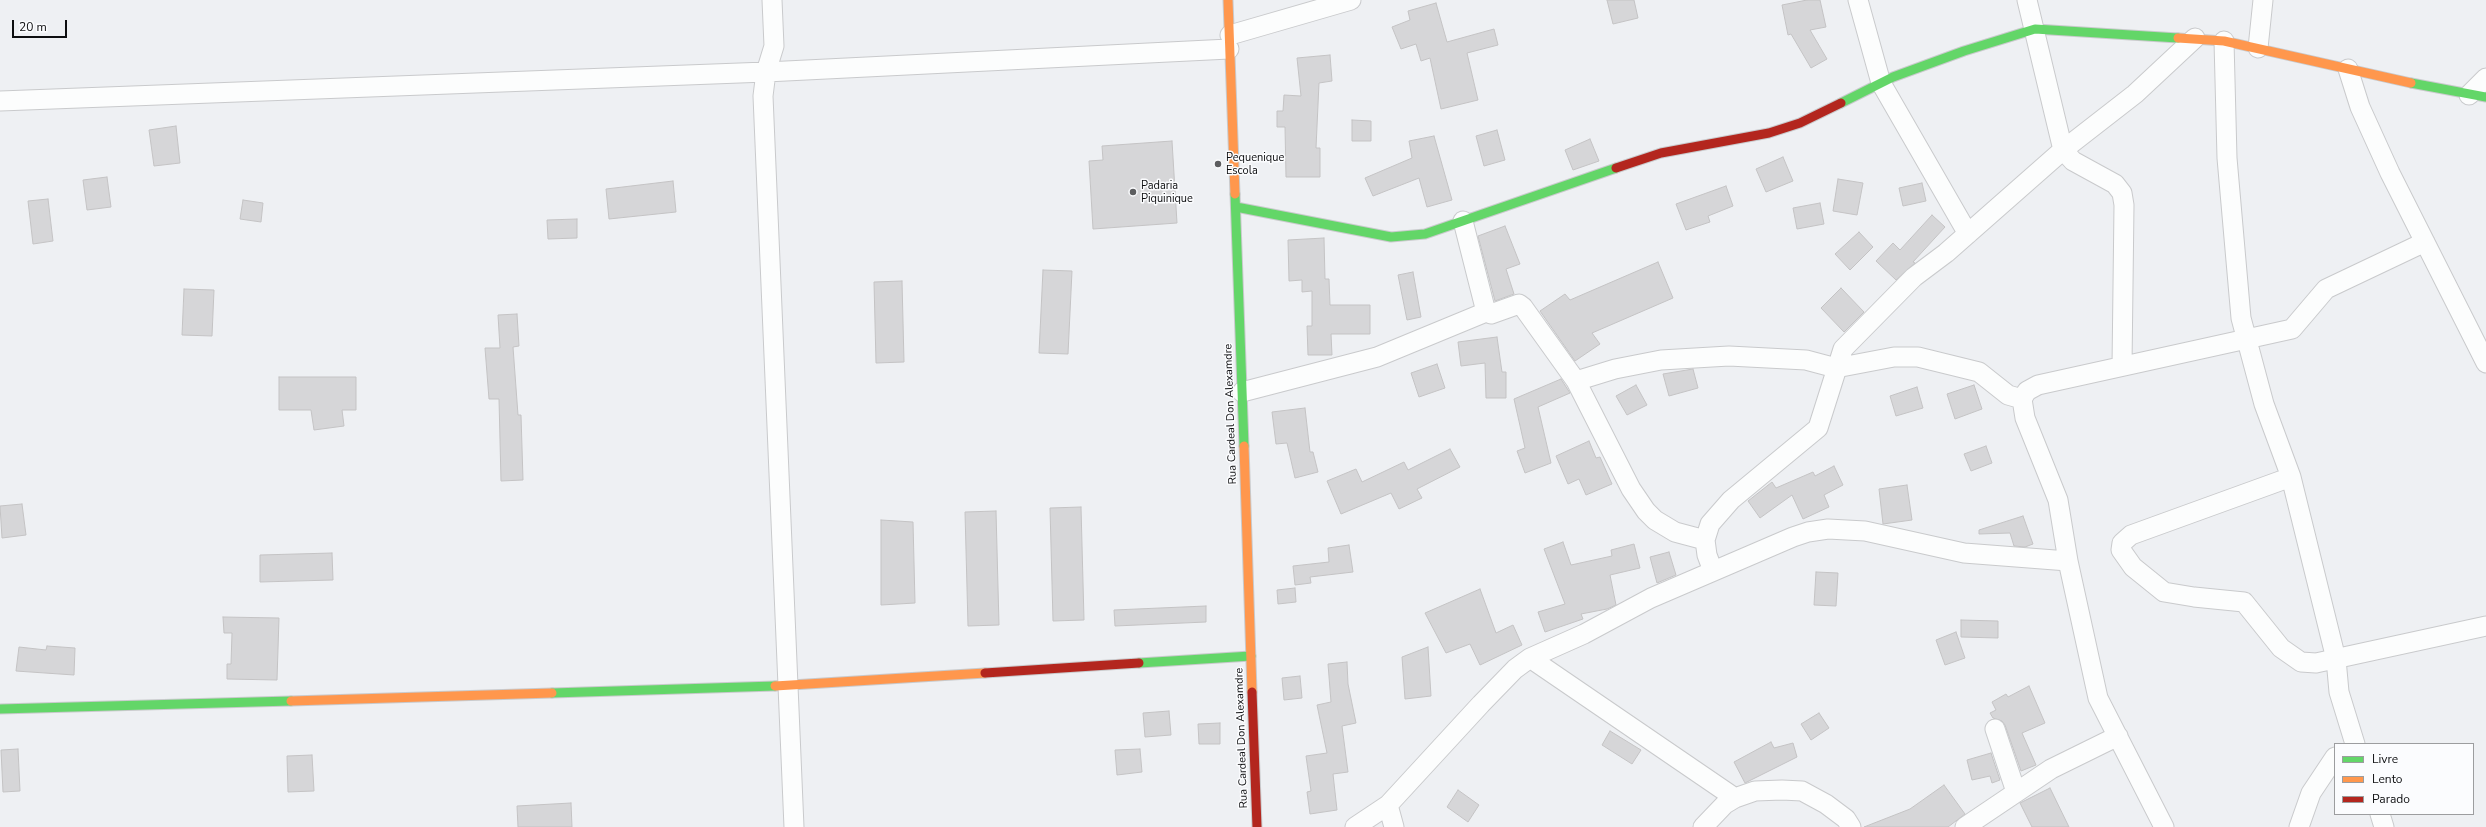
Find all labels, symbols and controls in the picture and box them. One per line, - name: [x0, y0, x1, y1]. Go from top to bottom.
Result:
- scale bar: [14, 12, 69, 38]
- text: 20 m: [19, 19, 47, 35]
- place label: Pequenique Escola: [1226, 151, 1284, 177]
- marker: Pequenique Escola: [1213, 159, 1223, 169]
- place label: Padaria Piquinique: [1141, 179, 1193, 205]
- marker: Padaria Piquinique: [1128, 187, 1138, 197]
- street label: Rua Cardeal Don Alexamdre: [1222, 343, 1240, 485]
- street label: Rua Cardeal Don Alexamdre: [1233, 667, 1251, 809]
- legend: [2334, 743, 2474, 815]
- text: Livre: [2372, 751, 2398, 767]
- text: Lento: [2372, 771, 2402, 787]
- text: Parado: [2372, 791, 2410, 807]

